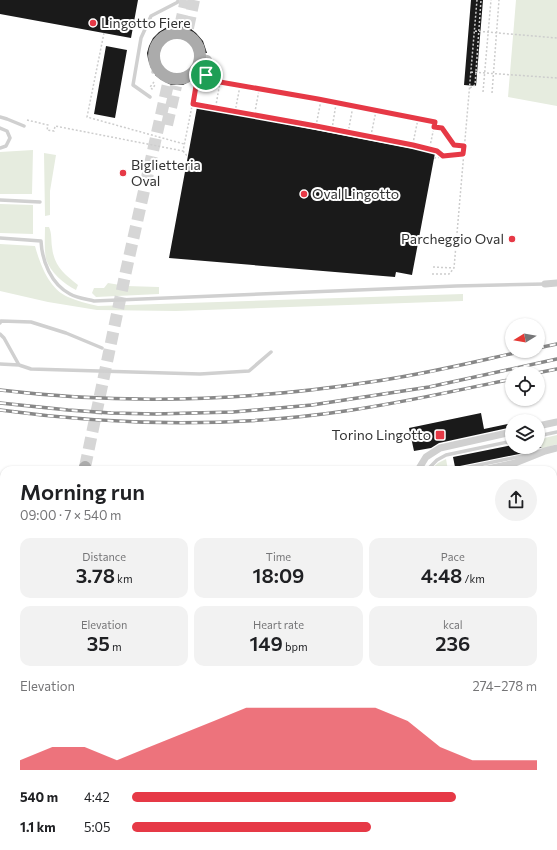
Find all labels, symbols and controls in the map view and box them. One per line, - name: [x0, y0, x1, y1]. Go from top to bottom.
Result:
- place label: Lingotto Fiere: [101, 14, 191, 31]
- marker: Lingotto Fiere: [88, 18, 98, 28]
- pin: [189, 58, 223, 92]
- icon: arrive: [195, 64, 217, 86]
- place label: Biglietteria Oval: [131, 156, 201, 189]
- marker: Biglietteria Oval: [118, 168, 128, 178]
- place label: Oval Lingotto: [312, 185, 399, 202]
- marker: Oval Lingotto: [299, 189, 309, 199]
- place label: Parcheggio Oval: [401, 230, 504, 247]
- marker: Parcheggio Oval: [507, 234, 517, 244]
- north arrow: [505, 318, 545, 358]
- map controls: [505, 318, 545, 454]
- button: locate: [505, 366, 545, 406]
- button: layers: [505, 414, 545, 454]
- place label: Torino Lingotto: [331, 426, 431, 443]
- marker: Torino Lingotto: [434, 429, 446, 441]
- text: Morning run: [20, 478, 145, 505]
- button: share: [495, 479, 537, 521]
- text: 09:00 · 7 × 540 m: [20, 507, 121, 523]
- text: Distance: [82, 550, 126, 563]
- text: Time: [266, 550, 291, 563]
- text: Pace: [441, 550, 465, 563]
- text: 3.78: [76, 563, 115, 587]
- text: 18:09: [253, 563, 304, 587]
- text: 4:48: [421, 563, 462, 587]
- text: km: [115, 572, 133, 585]
- text: /km: [462, 572, 485, 585]
- text: Elevation: [81, 618, 127, 631]
- text: Heart rate: [253, 618, 304, 631]
- text: kcal: [443, 618, 463, 631]
- text: 35: [87, 631, 110, 655]
- text: 149: [249, 631, 283, 655]
- text: 236: [435, 631, 470, 655]
- text: m: [110, 640, 122, 653]
- text: bpm: [283, 640, 308, 653]
- text: Elevation: [20, 678, 75, 694]
- text: 274–278 m: [473, 678, 537, 694]
- text: 540 m: [20, 789, 58, 805]
- text: 4:42: [84, 789, 110, 805]
- text: 1.1 km: [20, 819, 56, 835]
- text: 5:05: [84, 819, 111, 835]

